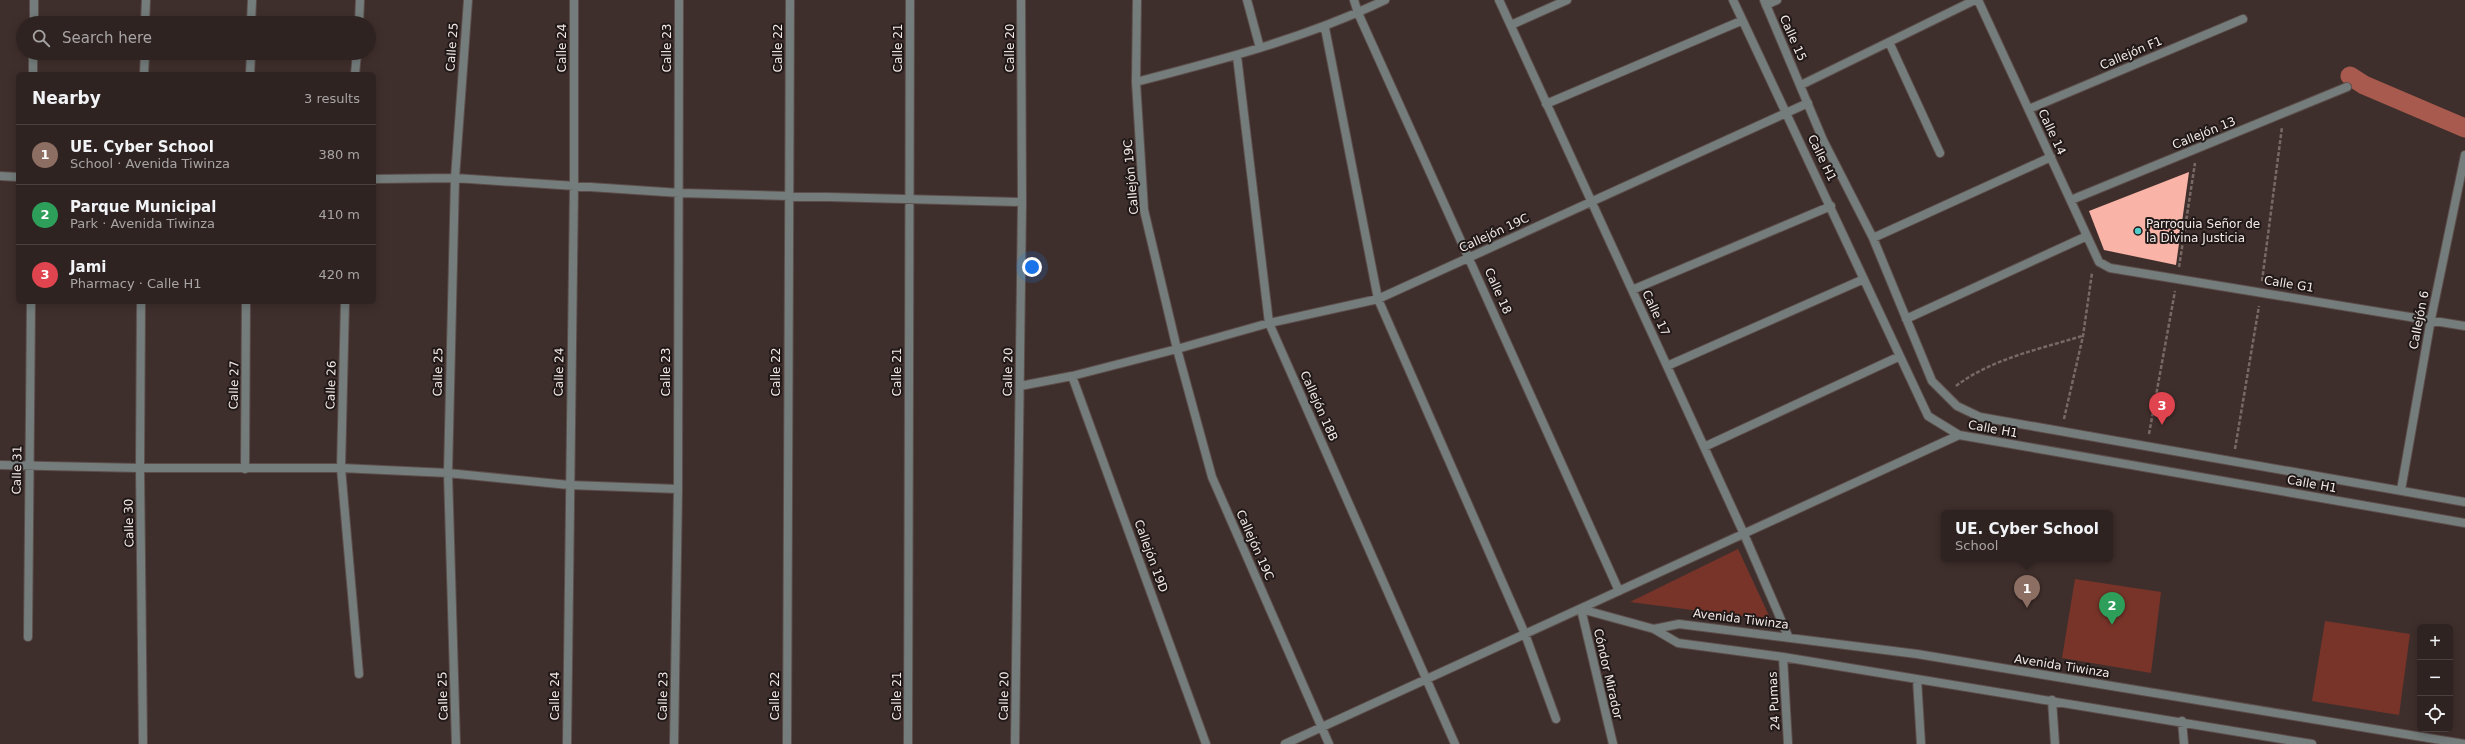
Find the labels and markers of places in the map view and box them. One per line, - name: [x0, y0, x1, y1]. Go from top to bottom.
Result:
- place label: Parroquia Señor de la Divina Justicia: [2146, 217, 2260, 245]
- marker: Parroquia Señor de la Divina Justicia: [2133, 226, 2143, 236]
- pin: 3: [2149, 392, 2175, 425]
- pin: 1: [2014, 575, 2040, 608]
- pin: 2: [2099, 592, 2125, 625]

